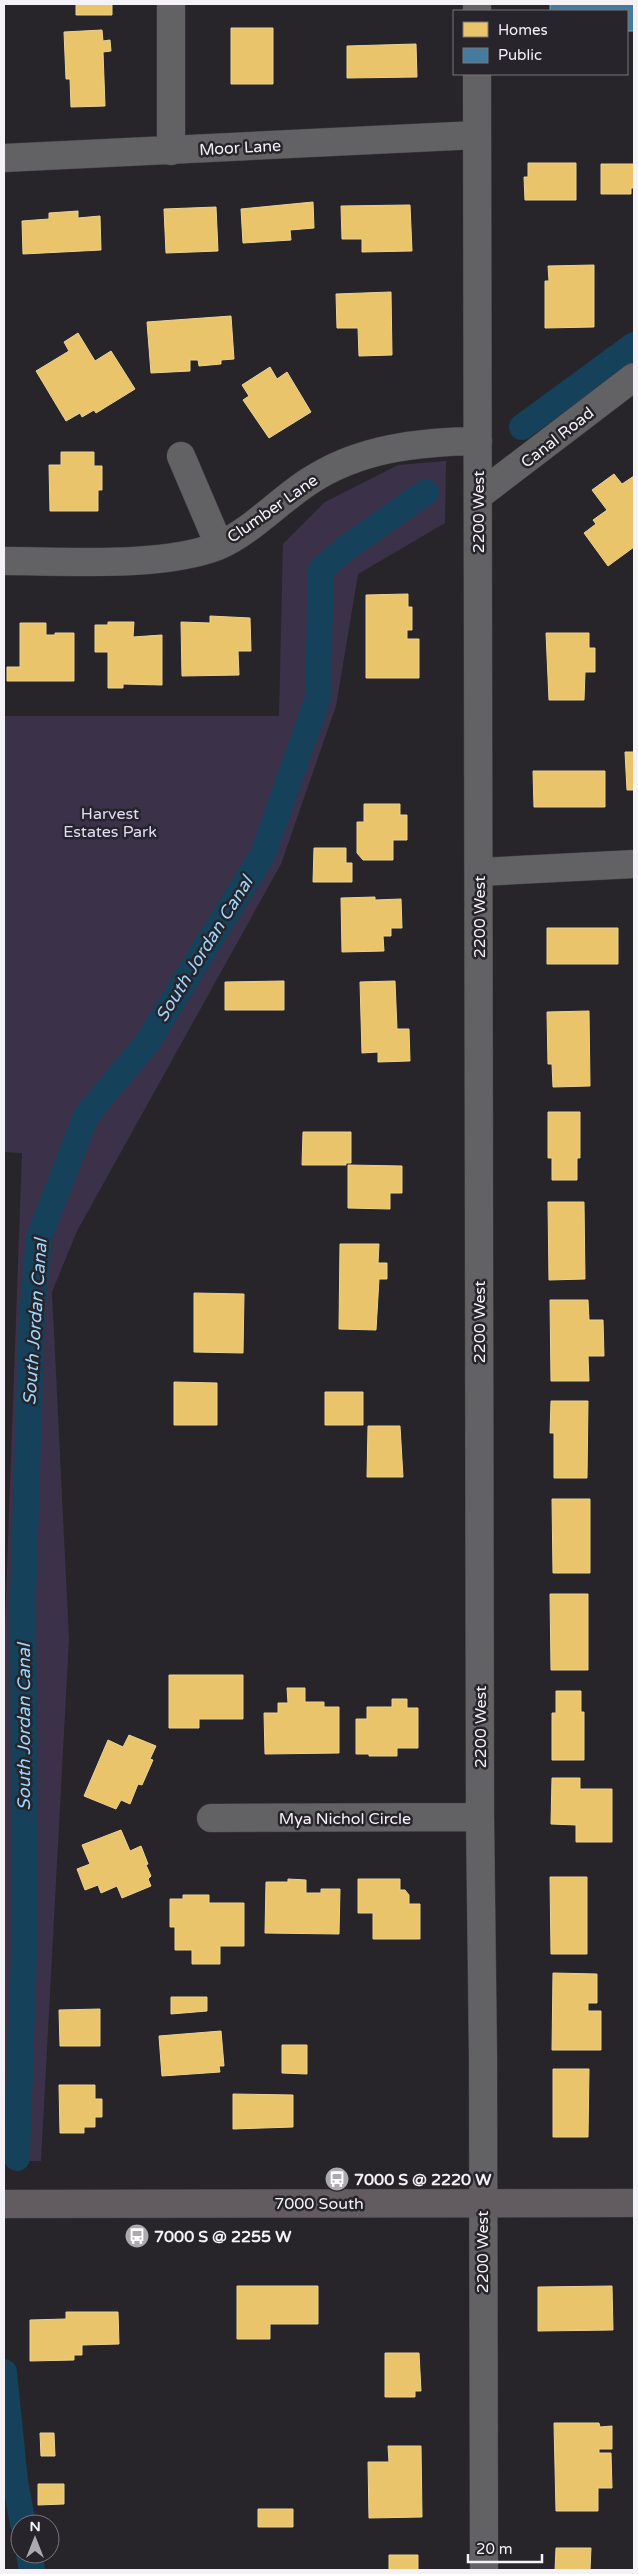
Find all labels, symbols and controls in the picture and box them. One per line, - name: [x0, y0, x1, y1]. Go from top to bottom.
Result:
- legend: [453, 10, 628, 75]
- text: Homes: [498, 21, 548, 39]
- text: Public: [498, 46, 542, 64]
- street label: Moor Lane: [199, 136, 282, 160]
- street label: Canal Road: [517, 403, 598, 473]
- street label: Clumber Lane: [223, 470, 322, 547]
- street label: 2200 West: [469, 471, 489, 553]
- park label: Harvest Estates Park: [63, 804, 157, 842]
- water label: South Jordan Canal: [150, 870, 259, 1026]
- street label: 2200 West: [470, 876, 490, 958]
- water label: South Jordan Canal: [18, 1236, 52, 1406]
- street label: 2200 West: [470, 1281, 490, 1363]
- water label: South Jordan Canal: [13, 1641, 35, 1810]
- street label: 2200 West: [471, 1686, 491, 1768]
- street label: Mya Nichol Circle: [279, 1809, 411, 1829]
- bus stop icon: 7000 S @ 2220 W: [324, 2166, 350, 2192]
- place label: 7000 S @ 2220 W: [354, 2170, 492, 2190]
- street label: 7000 South: [274, 2194, 364, 2214]
- street label: 2200 West: [473, 2211, 493, 2293]
- bus stop icon: 7000 S @ 2255 W: [124, 2223, 150, 2249]
- place label: 7000 S @ 2255 W: [154, 2227, 292, 2247]
- north arrow: [10, 2514, 60, 2564]
- text: N: [29, 2518, 41, 2535]
- scale bar: [468, 2532, 542, 2564]
- text: 20 m: [476, 2540, 513, 2558]

